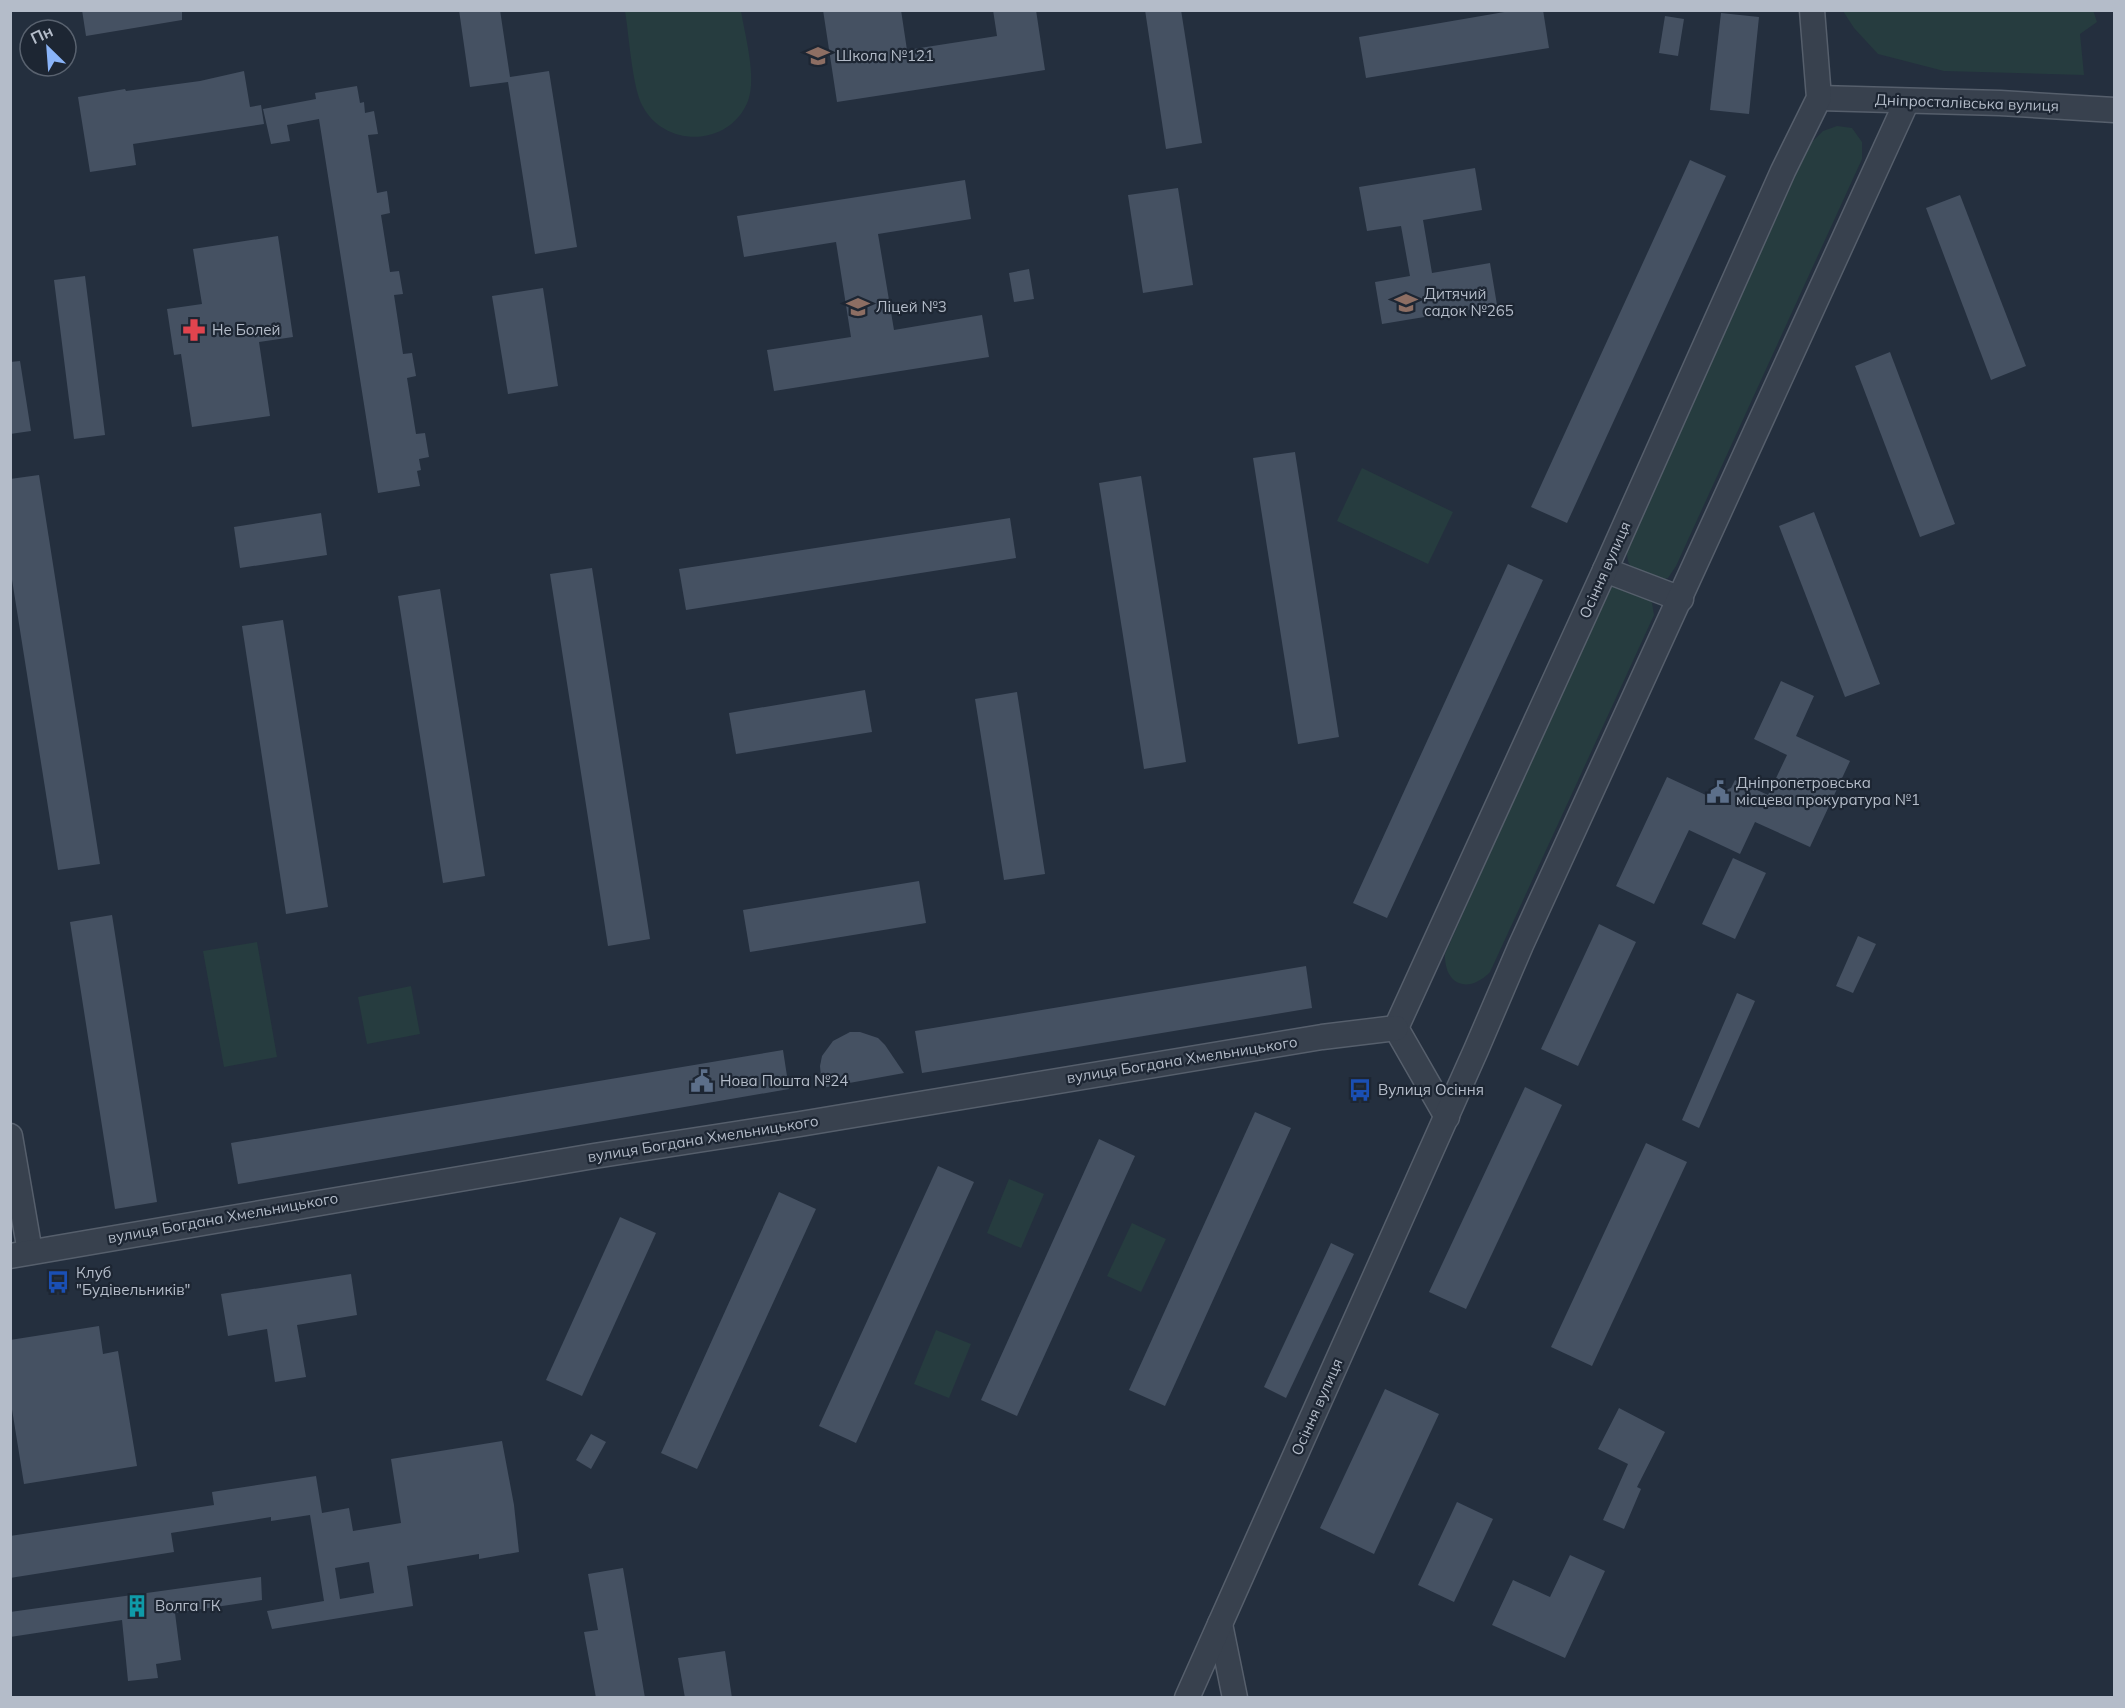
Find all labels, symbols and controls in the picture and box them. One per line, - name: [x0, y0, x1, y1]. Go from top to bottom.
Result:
- north arrow: [18, 18, 78, 78]
- text: Пн: [27, 21, 56, 48]
- school or university icon: Школа №121: [805, 43, 831, 69]
- place label: Школа №121: [836, 46, 934, 65]
- street label: Дніпросталівська вулиця: [1875, 90, 2059, 115]
- place label: Дитячий садок №265: [1424, 284, 1514, 320]
- school or university icon: Дитячий садок №265: [1393, 290, 1419, 316]
- school or university icon: Ліцей №3: [845, 294, 871, 320]
- place label: Ліцей №3: [876, 297, 947, 316]
- pharmacy icon: Не Болей: [181, 317, 207, 343]
- place label: Не Болей: [212, 320, 280, 339]
- street label: Осіння вулиця: [1575, 518, 1634, 621]
- place label: Дніпропетровська місцева прокуратура №1: [1736, 773, 1920, 809]
- public building icon: Дніпропетровська місцева прокуратура №1: [1705, 779, 1731, 805]
- street label: вулиця Богдана Хмельницького: [1065, 1032, 1299, 1087]
- public building icon: Нова Пошта №24: [689, 1068, 715, 1094]
- place label: Нова Пошта №24: [720, 1071, 848, 1090]
- bus stop icon: Вулиця Осіння: [1347, 1077, 1373, 1103]
- place label: Вулиця Осіння: [1378, 1080, 1484, 1099]
- street label: вулиця Богдана Хмельницького: [586, 1111, 820, 1166]
- street label: вулиця Богдана Хмельницького: [106, 1188, 340, 1247]
- place label: Клуб "Будівельників": [76, 1263, 190, 1299]
- bus stop icon: Клуб "Будівельників": [45, 1269, 71, 1295]
- street label: Осіння вулиця: [1287, 1355, 1346, 1458]
- building icon: Волга ГК: [124, 1593, 150, 1619]
- place label: Волга ГК: [155, 1596, 221, 1615]

